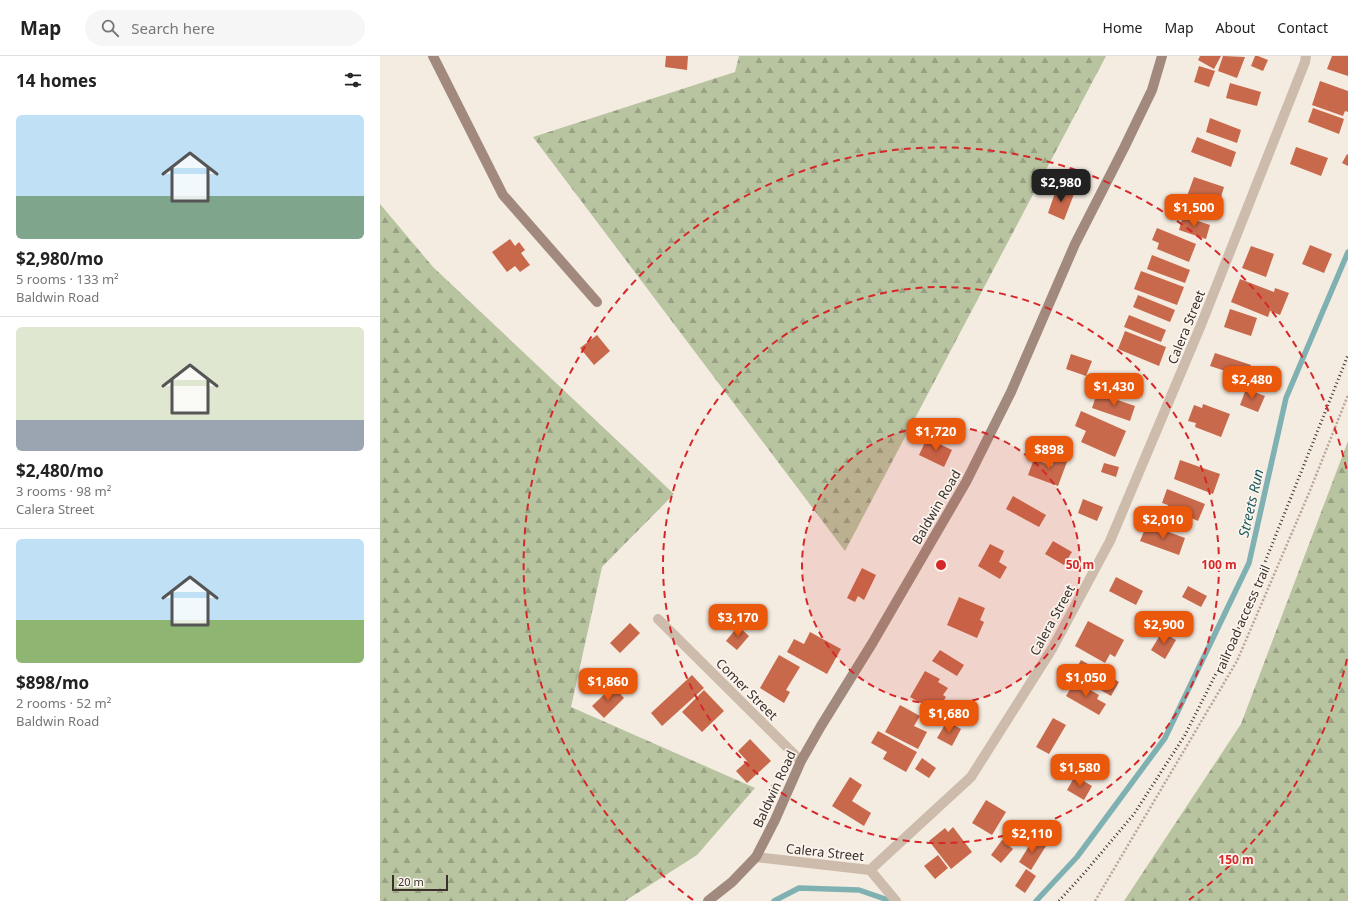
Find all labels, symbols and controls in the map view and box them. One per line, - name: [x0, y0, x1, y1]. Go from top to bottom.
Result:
- search box: [85, 10, 365, 46]
- text: Map: [20, 15, 61, 41]
- icon: search: [99, 17, 121, 39]
- text: Search here: [131, 18, 215, 38]
- text: Home: [1103, 18, 1142, 37]
- text: Map: [1164, 18, 1194, 37]
- text: About: [1216, 18, 1255, 37]
- text: Contact: [1277, 18, 1328, 37]
- text: 14 homes: [16, 69, 97, 92]
- icon: filters: [342, 69, 364, 91]
- icon: home: [154, 141, 226, 213]
- pin: $2,980: [1028, 169, 1094, 203]
- text: $2,980: [1041, 173, 1081, 191]
- pin: $1,500: [1161, 194, 1227, 228]
- text: $1,500: [1174, 198, 1214, 216]
- text: $2,980/mo: [16, 247, 104, 270]
- text: 5 rooms · 133 m²: [16, 270, 119, 288]
- street label: Calera Street: [1163, 287, 1209, 367]
- text: Baldwin Road: [16, 288, 99, 306]
- icon: home: [154, 353, 226, 425]
- pin: $2,480: [1219, 366, 1285, 400]
- text: $2,480: [1232, 370, 1272, 388]
- pin: $1,430: [1081, 373, 1147, 407]
- text: $1,430: [1094, 377, 1134, 395]
- pin: $1,720: [903, 418, 969, 452]
- text: $1,720: [916, 422, 956, 440]
- pin: $898: [1025, 436, 1073, 470]
- text: $898: [1034, 440, 1064, 458]
- text: $2,480/mo: [16, 459, 104, 482]
- street label: Baldwin Road: [907, 466, 965, 548]
- water label: Streets Run: [1233, 467, 1268, 539]
- text: 3 rooms · 98 m²: [16, 482, 111, 500]
- text: Calera Street: [16, 500, 94, 518]
- pin: $2,010: [1130, 506, 1196, 540]
- text: $2,010: [1143, 510, 1183, 528]
- text: 50 m: [1066, 556, 1094, 573]
- text: 100 m: [1201, 556, 1237, 573]
- centre of rings: [934, 558, 948, 572]
- street label: railroad access trail: [1210, 562, 1274, 676]
- icon: home: [154, 565, 226, 637]
- street label: Calera Street: [1025, 581, 1079, 659]
- pin: $3,170: [705, 604, 771, 638]
- text: $3,170: [718, 608, 758, 626]
- pin: $2,900: [1131, 611, 1197, 645]
- text: $2,900: [1144, 615, 1184, 633]
- street label: Comer Street: [712, 654, 782, 724]
- pin: $1,050: [1053, 664, 1119, 698]
- pin: $1,860: [575, 668, 641, 702]
- text: $1,050: [1066, 668, 1106, 686]
- text: $898/mo: [16, 671, 89, 694]
- text: $1,860: [588, 672, 628, 690]
- text: 2 rooms · 52 m²: [16, 694, 111, 712]
- pin: $1,680: [916, 700, 982, 734]
- text: $1,680: [929, 704, 969, 722]
- text: Baldwin Road: [16, 712, 99, 730]
- street label: Baldwin Road: [748, 747, 800, 831]
- pin: $1,580: [1047, 754, 1113, 788]
- text: $1,580: [1060, 758, 1100, 776]
- pin: $2,110: [999, 820, 1065, 854]
- text: $2,110: [1012, 824, 1052, 842]
- street label: Calera Street: [785, 839, 865, 865]
- text: 150 m: [1218, 851, 1254, 868]
- scale bar: [392, 873, 448, 892]
- text: 20 m: [398, 874, 424, 889]

